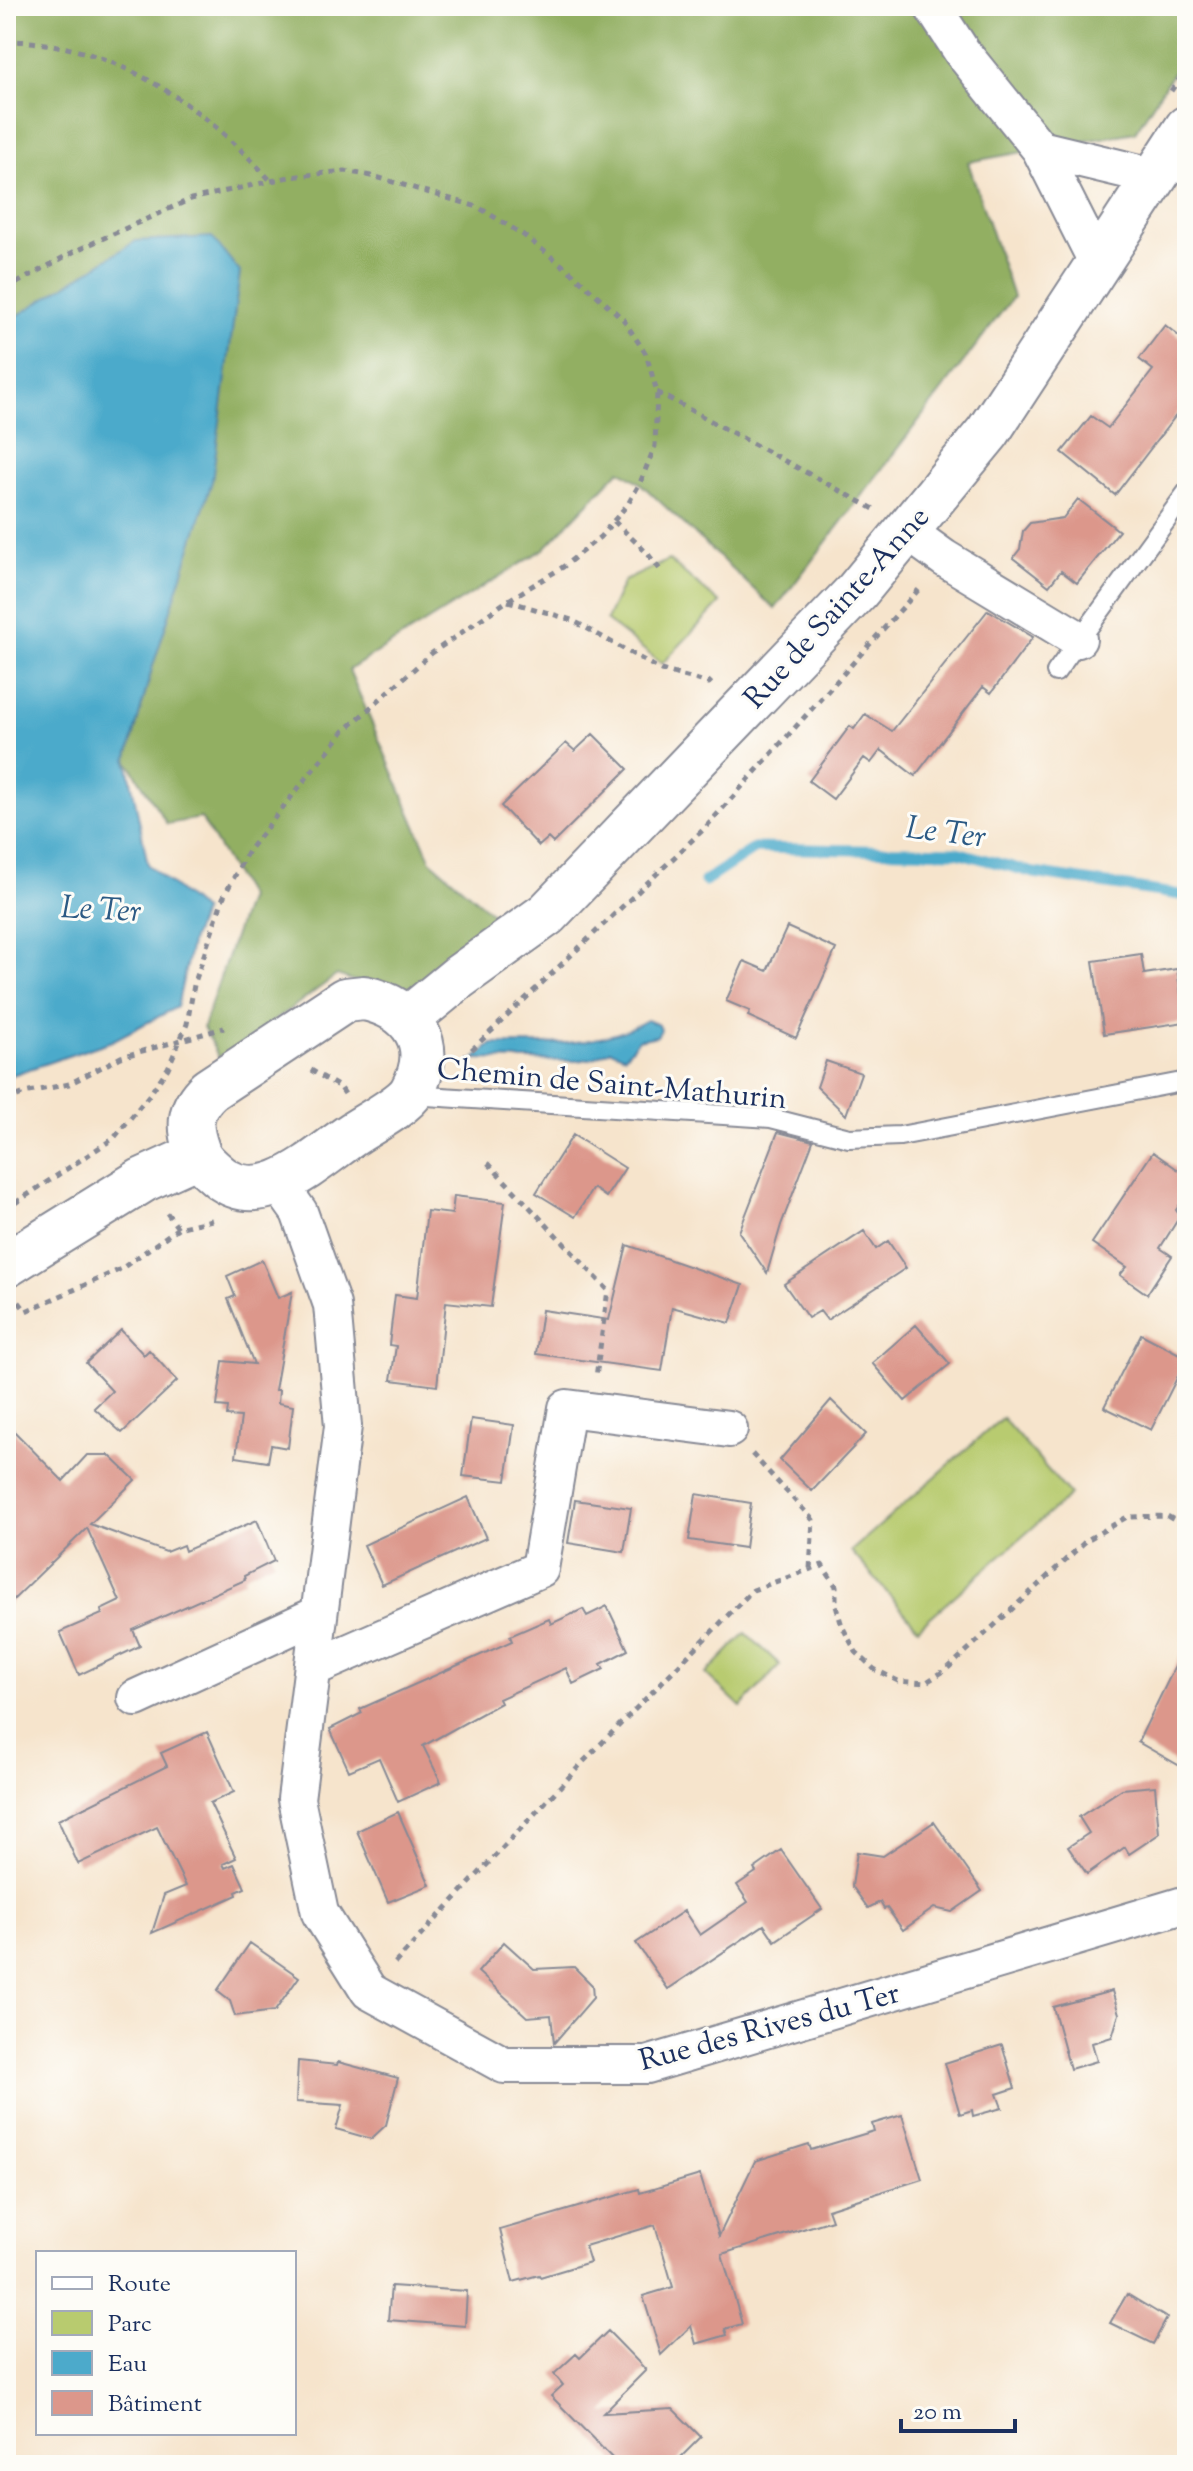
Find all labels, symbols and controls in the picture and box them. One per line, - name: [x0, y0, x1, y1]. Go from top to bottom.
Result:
- street label: Rue de Sainte-Anne: [735, 498, 941, 719]
- water label: Le Ter: [903, 806, 988, 862]
- water label: Le Ter: [59, 886, 142, 936]
- street label: Chemin de Saint-Mathurin: [435, 1049, 789, 1122]
- street label: Rue des Rives du Ter: [635, 1973, 905, 2084]
- legend: [36, 2251, 296, 2435]
- text: Route: [108, 2268, 171, 2302]
- text: Parc: [108, 2308, 152, 2342]
- text: Eau: [108, 2348, 147, 2382]
- scale bar: [901, 2383, 1015, 2433]
- text: Bâtiment: [108, 2388, 202, 2422]
- text: 20 m: [913, 2396, 962, 2430]

